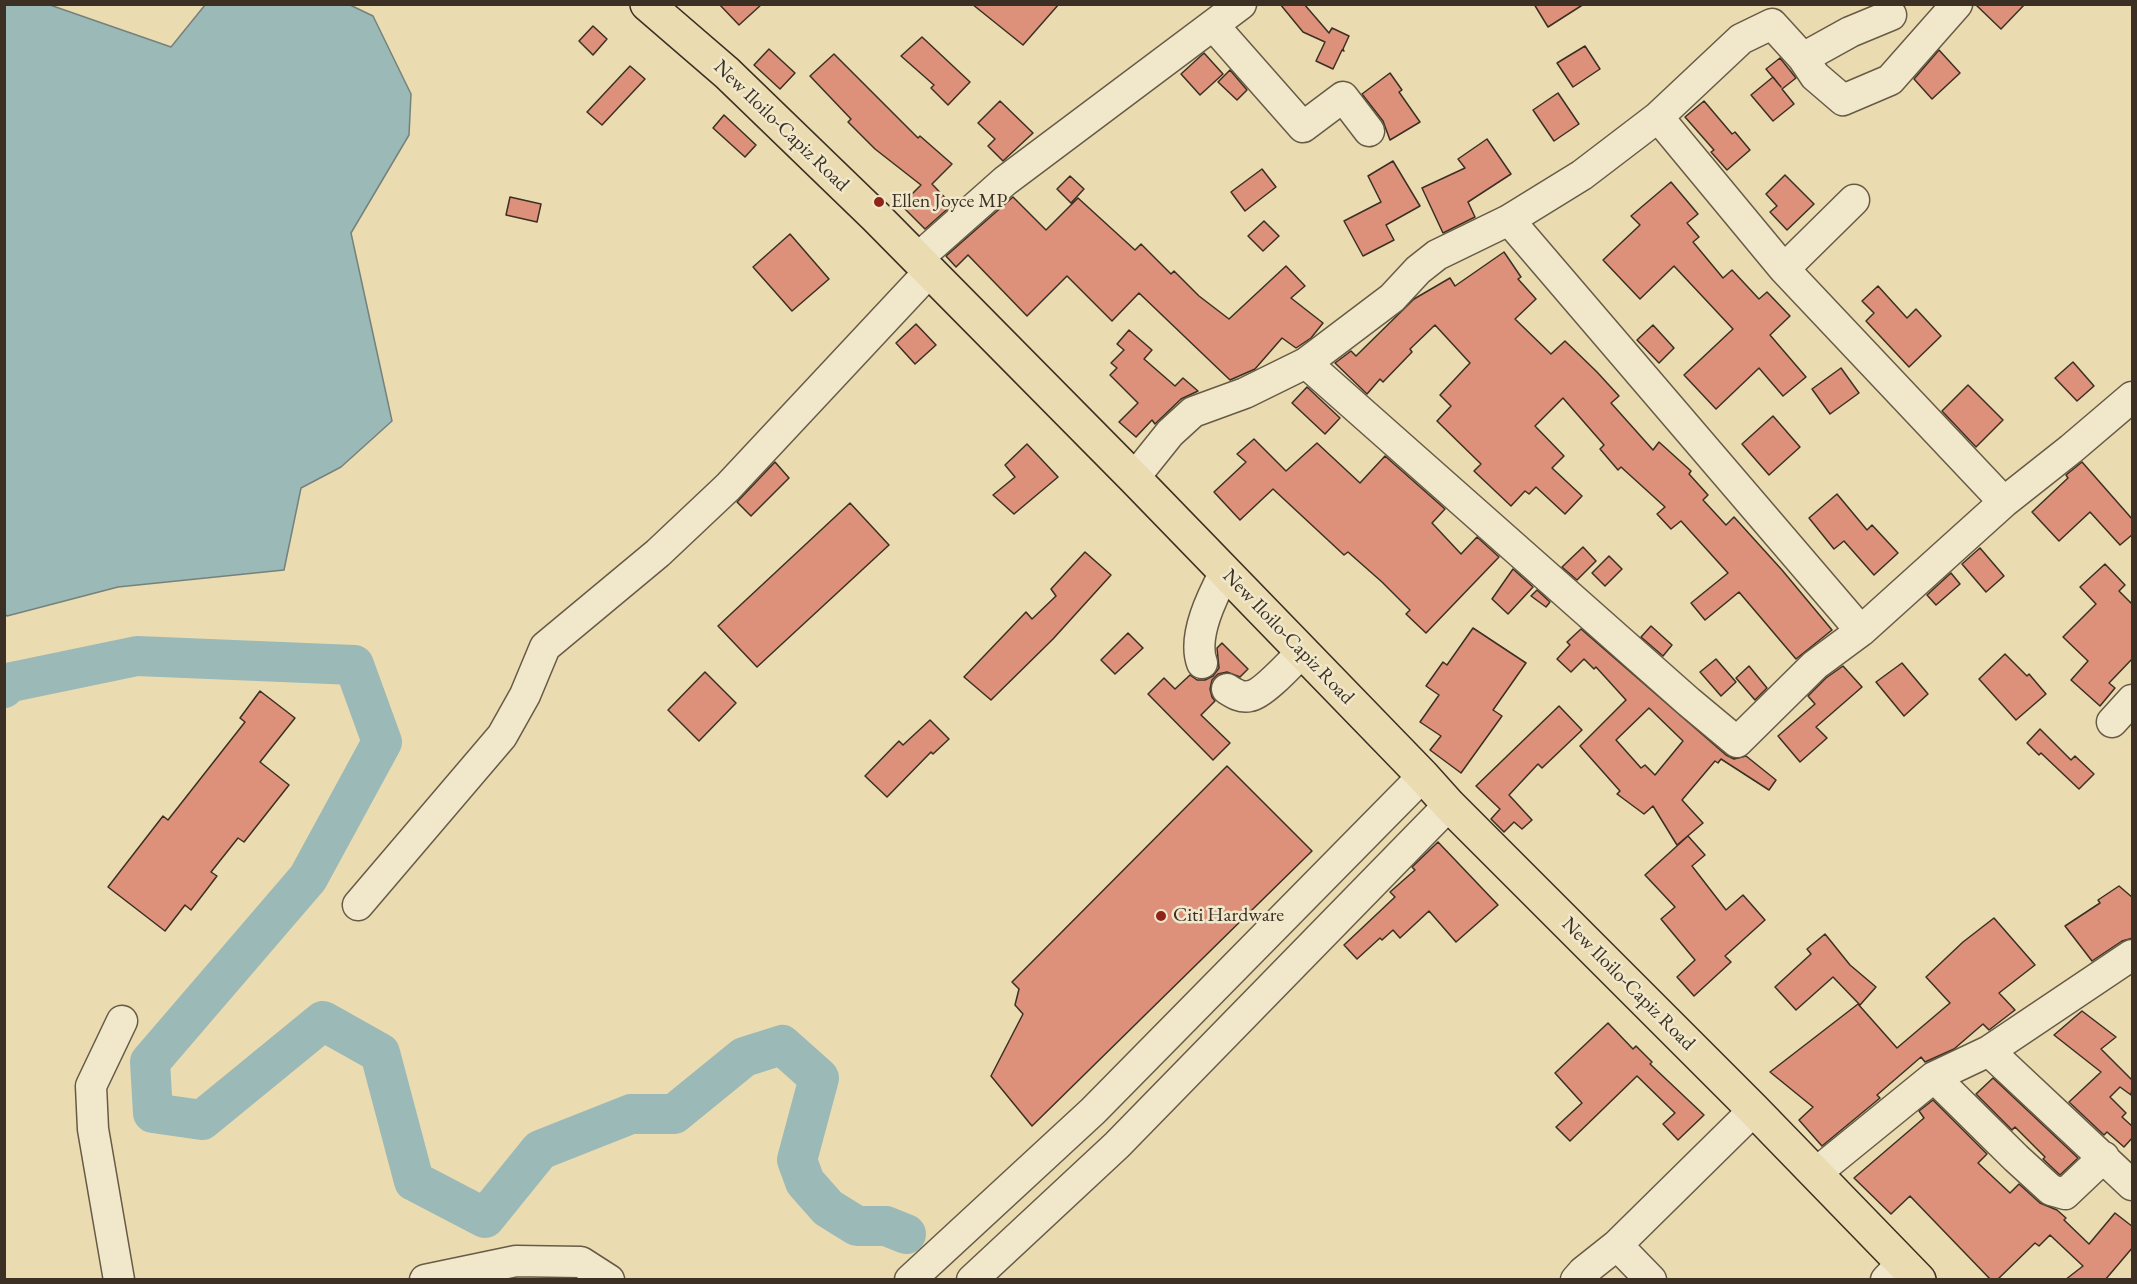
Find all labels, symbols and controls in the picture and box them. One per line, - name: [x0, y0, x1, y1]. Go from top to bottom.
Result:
- street label: New Iloilo-Capiz Road: [708, 55, 854, 197]
- place label: Ellen Joyce MP: [891, 190, 1007, 214]
- marker: Ellen Joyce MP: [872, 195, 886, 209]
- street label: New Iloilo-Capiz Road: [1217, 564, 1359, 710]
- place label: Citi Hardware: [1173, 904, 1284, 928]
- marker: Citi Hardware: [1154, 909, 1168, 923]
- street label: New Iloilo-Capiz Road: [1556, 912, 1700, 1056]

